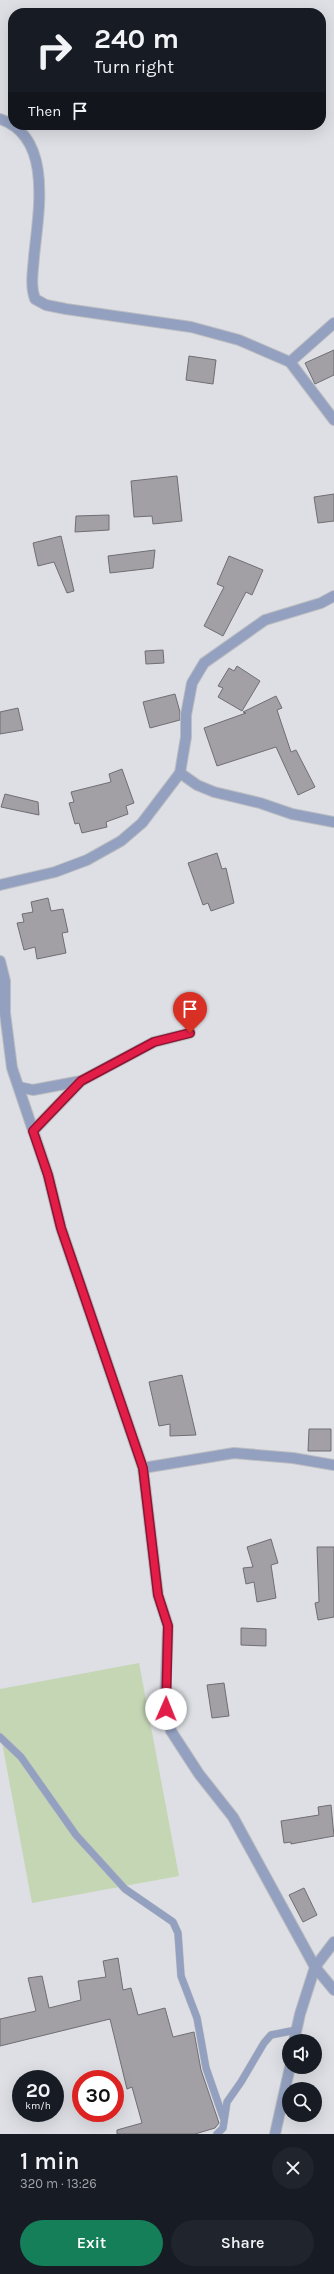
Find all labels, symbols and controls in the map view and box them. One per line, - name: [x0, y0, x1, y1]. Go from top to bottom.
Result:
- text: 240 m: [94, 22, 179, 55]
- icon: right: [28, 24, 80, 76]
- text: Turn right: [94, 56, 174, 78]
- icon: arrive: [69, 100, 91, 122]
- text: Then: [28, 102, 61, 120]
- pin: [173, 992, 207, 1033]
- icon: arrive: [179, 998, 201, 1020]
- position arrow: [145, 1688, 187, 1730]
- map controls: [282, 2034, 322, 2122]
- button: sound: [282, 2034, 322, 2074]
- speed limit sign: 30: [72, 2070, 124, 2122]
- text: 20: [26, 2079, 50, 2102]
- button: search: [282, 2082, 322, 2122]
- text: km/h: [25, 2100, 51, 2112]
- text: 1 min: [20, 2147, 80, 2175]
- button: close: [272, 2147, 314, 2189]
- text: 320 m · 13:26: [20, 2176, 97, 2191]
- button: Exit: [20, 2220, 163, 2266]
- button: Share: [171, 2220, 314, 2266]

